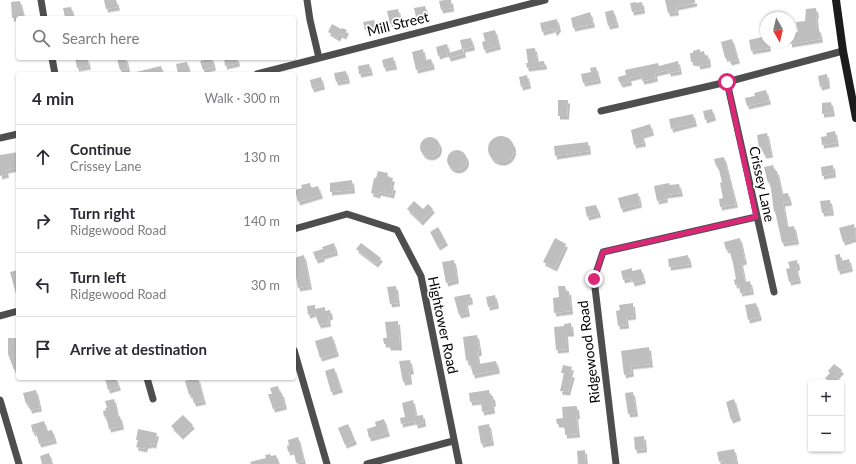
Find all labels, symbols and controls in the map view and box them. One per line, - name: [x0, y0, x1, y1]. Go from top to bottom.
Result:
- street label: Mill Street: [365, 8, 431, 39]
- north arrow: [760, 12, 796, 48]
- search box: [16, 16, 296, 60]
- icon: search: [30, 27, 52, 49]
- text: Search here: [62, 29, 139, 47]
- route start: [718, 73, 736, 91]
- text: 4 min: [32, 88, 74, 109]
- text: Walk · 300 m: [204, 90, 280, 106]
- text: Continue: [70, 140, 131, 158]
- street label: Crissey Lane: [746, 145, 779, 223]
- icon: ahead: [32, 146, 54, 168]
- text: 130 m: [243, 149, 280, 165]
- text: Crissey Lane: [70, 158, 141, 174]
- text: Turn right: [70, 204, 135, 222]
- icon: right: [32, 210, 54, 232]
- text: 140 m: [243, 213, 280, 229]
- text: Ridgewood Road: [70, 222, 166, 238]
- text: Turn left: [70, 268, 126, 286]
- route end: [585, 270, 603, 288]
- icon: left: [32, 274, 54, 296]
- street label: Hightower Road: [425, 274, 462, 375]
- text: 30 m: [251, 277, 280, 293]
- text: Ridgewood Road: [70, 286, 166, 302]
- street label: Ridgewood Road: [574, 300, 603, 405]
- icon: arrive: [32, 338, 54, 360]
- text: Arrive at destination: [70, 340, 207, 358]
- map controls: [808, 380, 844, 452]
- button: +: [808, 380, 844, 416]
- button: −: [808, 416, 844, 452]

